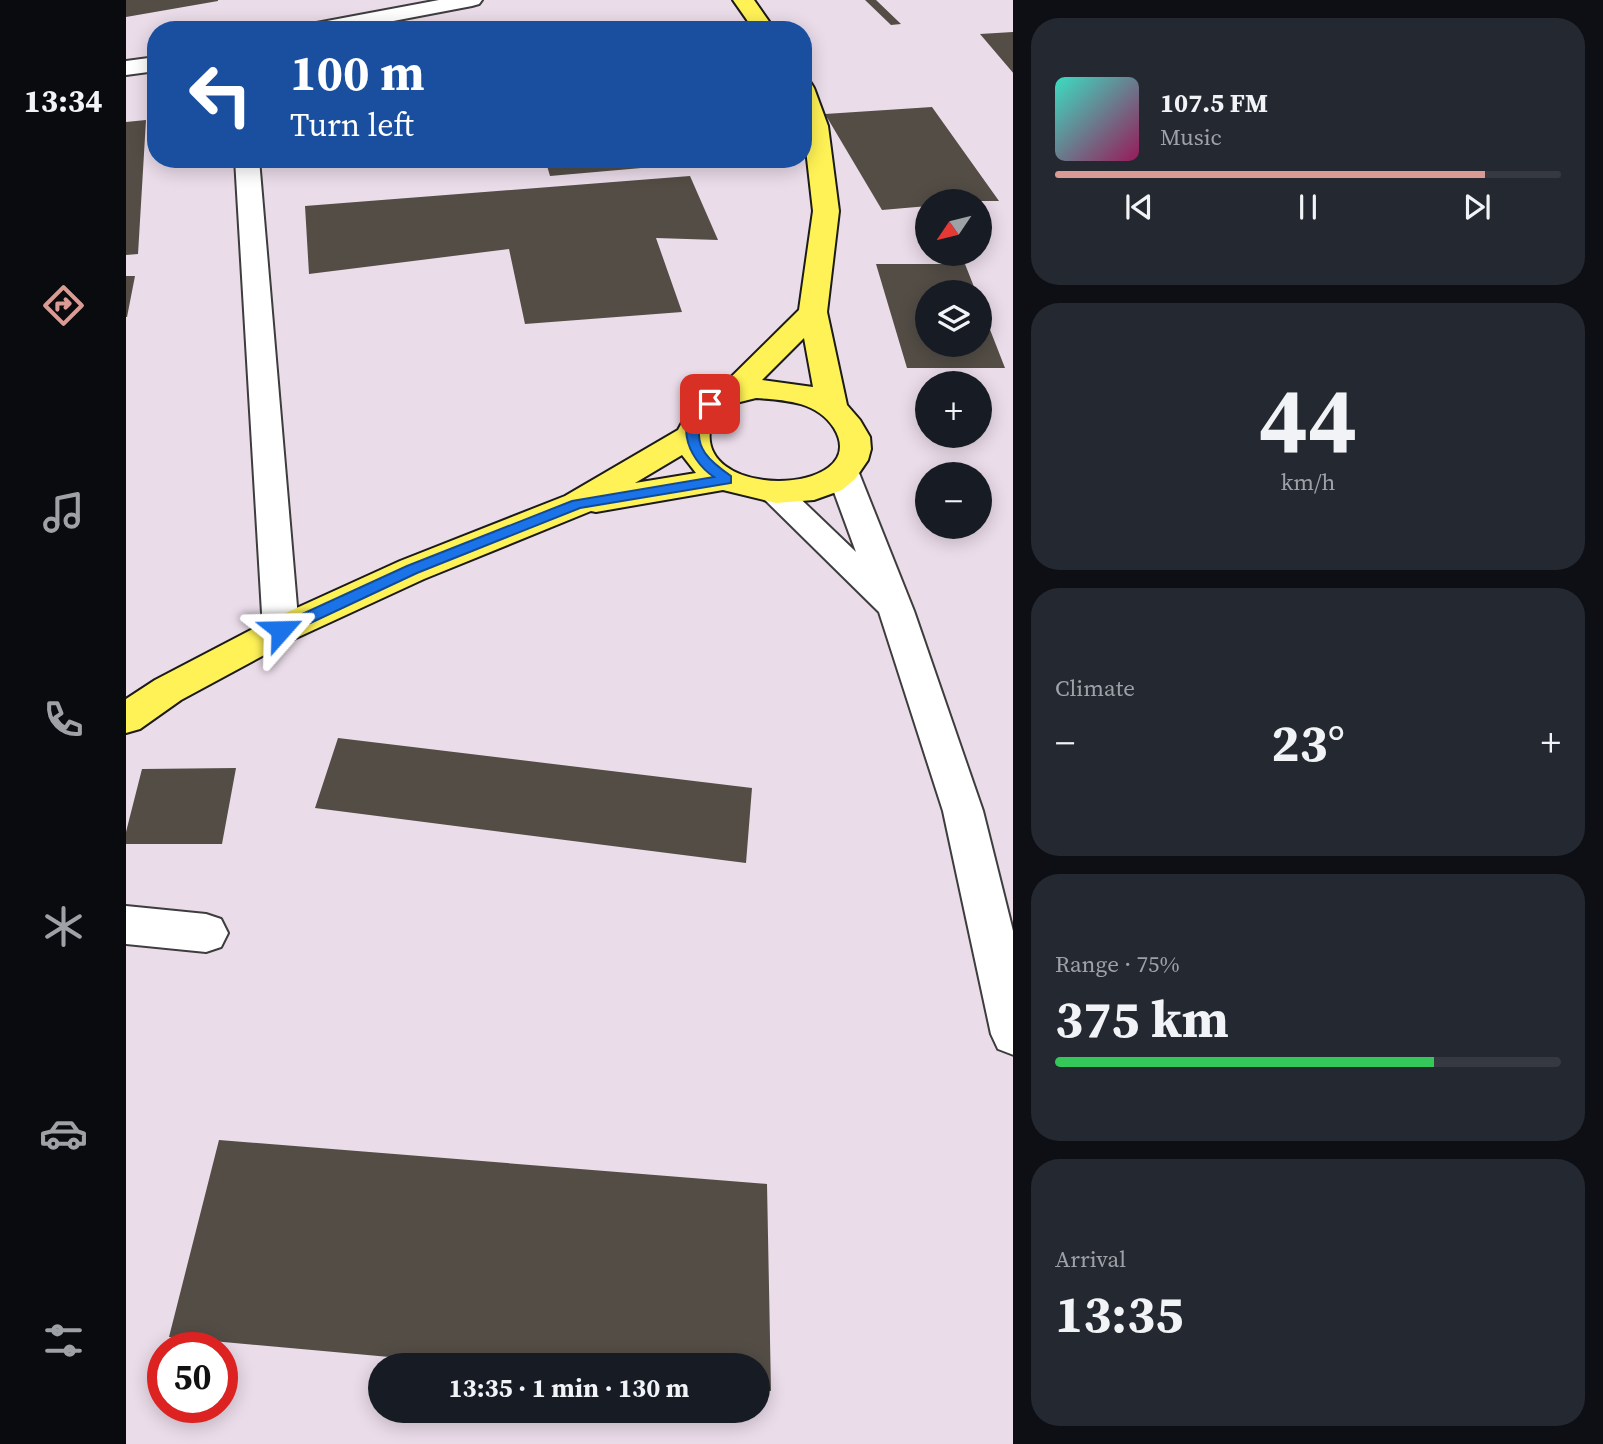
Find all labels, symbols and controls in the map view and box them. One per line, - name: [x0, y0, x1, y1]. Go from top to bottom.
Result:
- text: 100 m: [290, 39, 425, 106]
- icon: left: [175, 49, 266, 140]
- text: 13:34: [24, 79, 102, 123]
- text: 107.5 FM: [1160, 85, 1268, 121]
- text: Turn left: [290, 103, 414, 147]
- text: Music: [1160, 121, 1222, 153]
- icon: previous: [1120, 188, 1158, 226]
- icon: pause: [1289, 188, 1327, 226]
- icon: next: [1458, 188, 1496, 226]
- north arrow: [915, 189, 992, 266]
- map controls: [915, 189, 992, 539]
- button: layers: [915, 280, 992, 357]
- icon: directions: [39, 281, 88, 330]
- text: 44: [1259, 358, 1357, 482]
- button: +: [915, 371, 992, 448]
- pin: [680, 374, 740, 434]
- icon: arrive: [691, 385, 729, 423]
- button: −: [915, 462, 992, 539]
- text: km/h: [1281, 466, 1335, 498]
- icon: music: [39, 488, 88, 537]
- position arrow: [244, 593, 318, 667]
- text: Climate: [1055, 672, 1135, 704]
- icon: phone: [39, 695, 88, 744]
- text: 23°: [1271, 707, 1345, 778]
- text: −: [1055, 717, 1075, 769]
- text: +: [1541, 717, 1561, 769]
- icon: climate: [39, 902, 88, 951]
- text: Range · 75%: [1055, 948, 1180, 980]
- text: 375 km: [1055, 983, 1229, 1054]
- icon: car: [39, 1109, 88, 1158]
- text: Arrival: [1055, 1243, 1126, 1275]
- text: 13:35: [1055, 1278, 1183, 1349]
- icon: filters: [39, 1316, 88, 1365]
- speed limit sign: 50: [147, 1332, 238, 1423]
- text: 13:35 · 1 min · 130 m: [449, 1370, 689, 1406]

